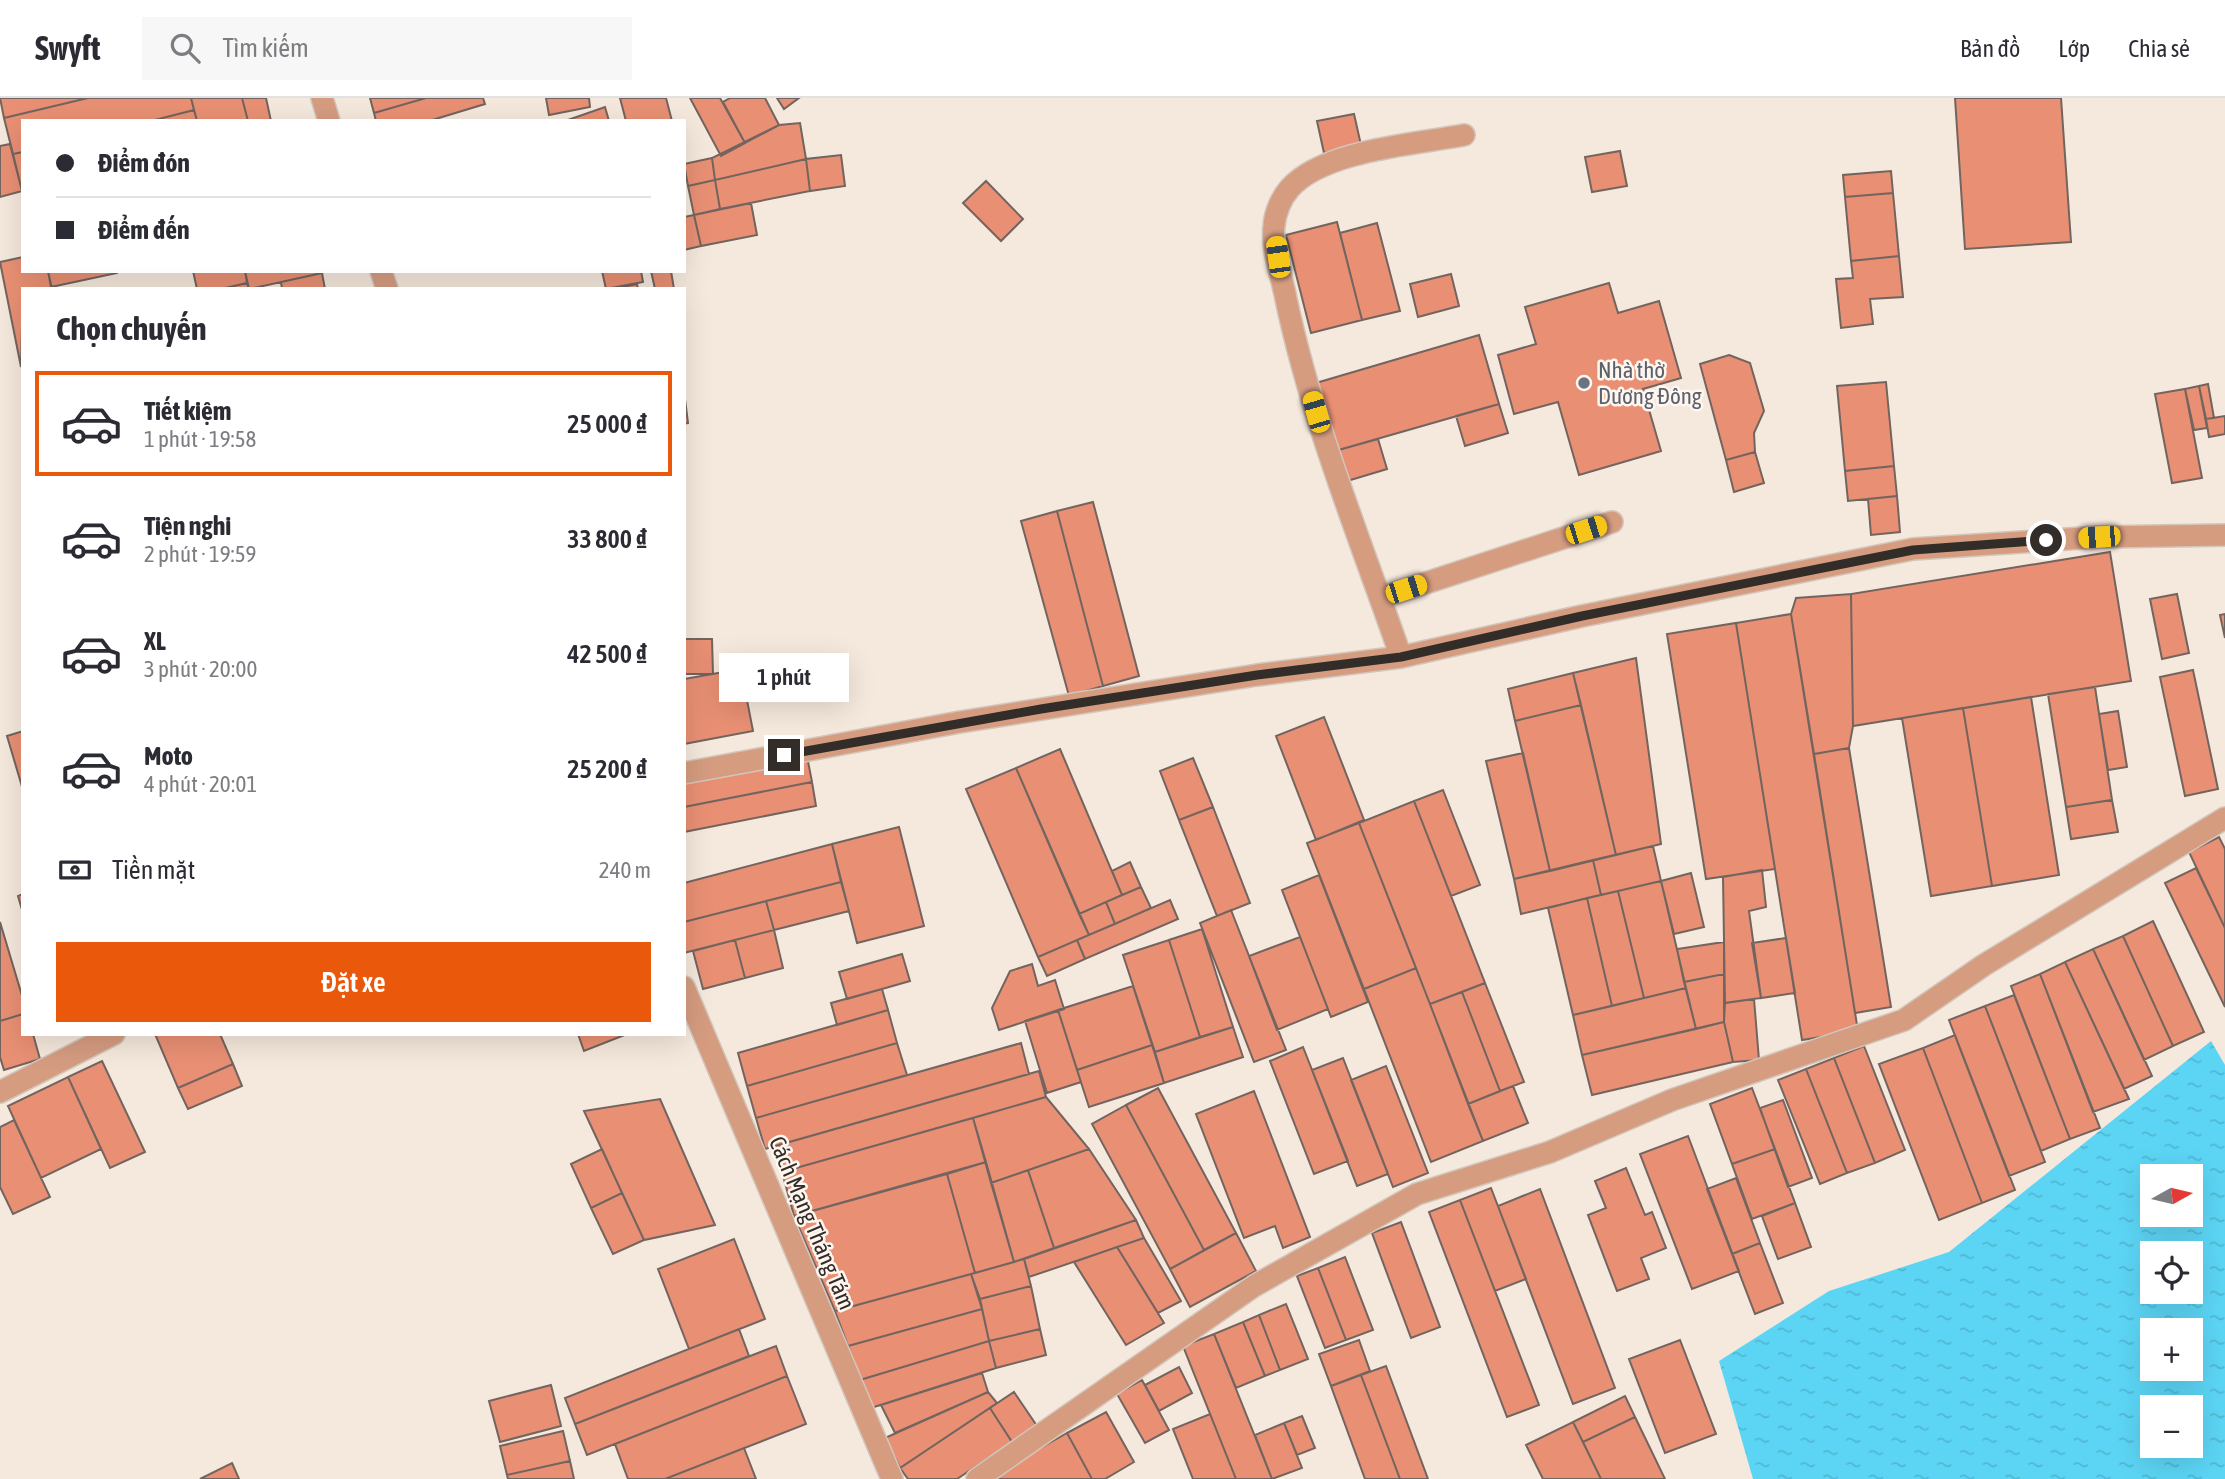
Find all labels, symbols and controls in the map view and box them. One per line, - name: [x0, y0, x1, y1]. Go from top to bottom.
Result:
- search box: [142, 17, 632, 80]
- text: Swyft: [35, 29, 100, 67]
- icon: search: [166, 29, 204, 67]
- text: Tìm kiếm: [222, 33, 309, 63]
- text: Bản đồ: [1960, 35, 2020, 62]
- text: Lớp: [2058, 35, 2090, 62]
- text: Chia sẻ: [2128, 35, 2190, 62]
- text: Điểm đón: [98, 148, 190, 178]
- text: Điểm đến: [98, 215, 190, 245]
- car: [1265, 235, 1292, 279]
- text: Chọn chuyến: [56, 310, 207, 347]
- place label: Nhà thờ Dương Đông: [1598, 357, 1702, 409]
- marker: Nhà thờ Dương Đông: [1576, 375, 1592, 391]
- car: [1301, 389, 1332, 435]
- icon: car: [60, 392, 123, 455]
- text: Tiết kiệm: [144, 396, 232, 426]
- text: 25 000 ₫: [567, 409, 647, 439]
- text: 1 phút · 19:58: [144, 426, 256, 452]
- icon: car: [60, 507, 123, 570]
- text: Tiện nghi: [144, 511, 231, 541]
- car: [1563, 514, 1610, 546]
- text: 33 800 ₫: [567, 524, 647, 554]
- route start: [2030, 524, 2062, 556]
- car: [2078, 525, 2121, 549]
- text: 2 phút · 19:59: [144, 541, 256, 567]
- car: [1383, 573, 1430, 605]
- icon: car: [60, 622, 123, 685]
- text: XL: [144, 626, 166, 656]
- text: 42 500 ₫: [567, 639, 647, 669]
- callout: 1 phút: [719, 654, 849, 702]
- text: 3 phút · 20:00: [144, 656, 257, 682]
- text: 1 phút: [757, 664, 811, 690]
- icon: car: [60, 737, 123, 800]
- route end: [768, 739, 800, 771]
- text: Moto: [144, 741, 193, 771]
- text: 25 200 ₫: [567, 754, 647, 784]
- text: 4 phút · 20:01: [144, 771, 257, 797]
- icon: cash: [56, 851, 94, 889]
- text: Tiền mặt: [112, 855, 195, 885]
- text: 240 m: [599, 857, 651, 883]
- button: Đặt xe: [56, 942, 651, 1022]
- street label: Cách Mạng Tháng Tám: [764, 1133, 860, 1313]
- north arrow: [2140, 1164, 2203, 1227]
- map controls: [2140, 1164, 2203, 1458]
- button: locate: [2140, 1241, 2203, 1304]
- button: +: [2140, 1318, 2203, 1381]
- button: −: [2140, 1395, 2203, 1458]

